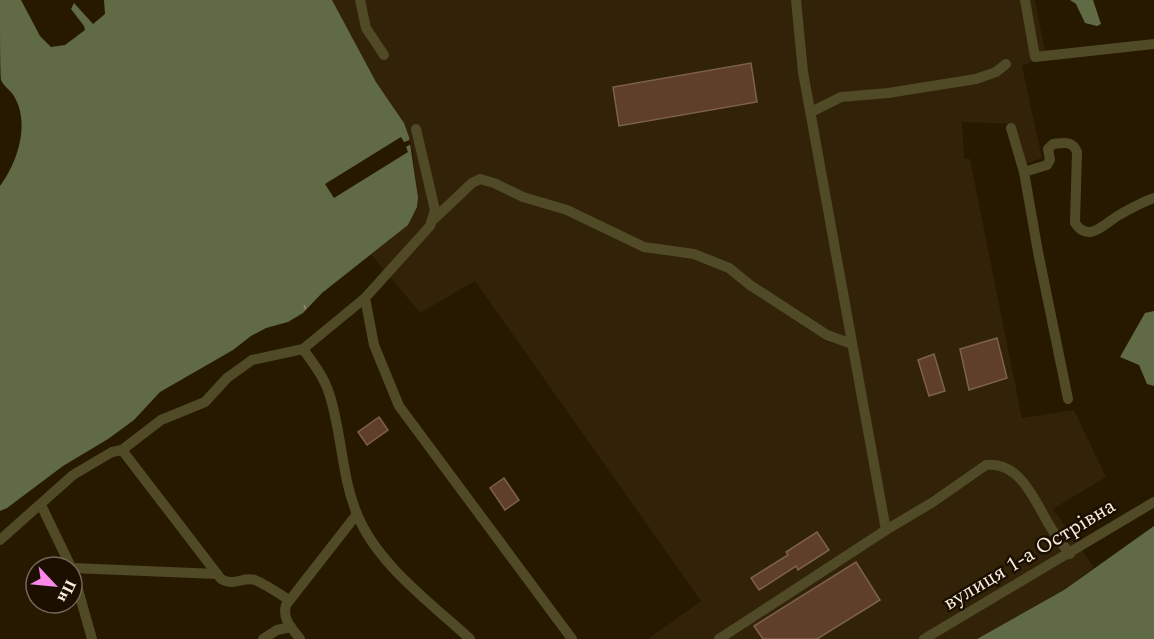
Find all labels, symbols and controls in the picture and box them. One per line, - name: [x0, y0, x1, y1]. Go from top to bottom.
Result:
- street label: вулиця 1-а Острівна: [937, 490, 1123, 619]
- north arrow: [24, 555, 84, 615]
- text: Пн: [51, 576, 82, 607]

